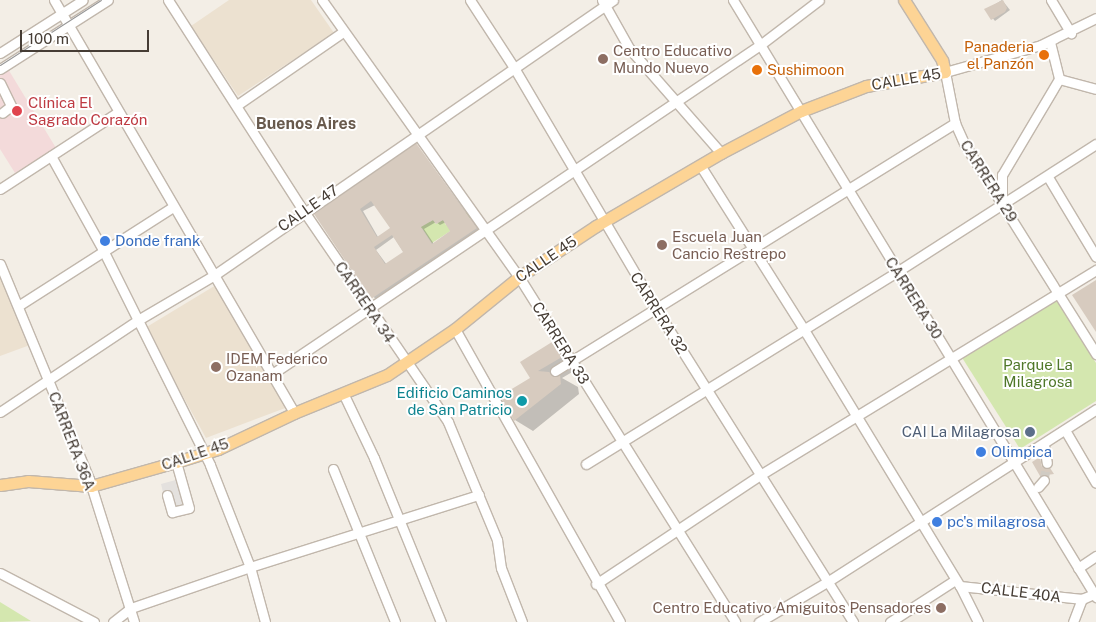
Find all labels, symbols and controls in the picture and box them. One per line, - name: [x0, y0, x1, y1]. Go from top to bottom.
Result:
- scale bar: [22, 20, 151, 52]
- text: 100 m: [28, 30, 69, 47]
- place label: Panaderia el Panzón: [964, 37, 1034, 72]
- place label: Centro Educativo Mundo Nuevo: [613, 41, 732, 76]
- marker: Panaderia el Panzón: [1038, 49, 1050, 61]
- marker: Centro Educativo Mundo Nuevo: [597, 53, 609, 65]
- place label: Sushimoon: [767, 61, 844, 79]
- marker: Sushimoon: [751, 64, 763, 76]
- street label: CALLE 45: [870, 64, 942, 94]
- place label: Clínica El Sagrado Corazón: [28, 93, 148, 128]
- marker: Clínica El Sagrado Corazón: [10, 104, 24, 118]
- district label: Buenos Aires: [256, 114, 356, 134]
- street label: CARRERA 29: [957, 137, 1021, 225]
- street label: CALLE 47: [274, 181, 342, 235]
- place label: Escuela Juan Cancio Restrepo: [672, 227, 786, 262]
- place label: Donde frank: [115, 232, 201, 250]
- street label: CALLE 45: [512, 232, 580, 286]
- marker: Donde frank: [99, 235, 111, 247]
- marker: Escuela Juan Cancio Restrepo: [656, 239, 668, 251]
- street label: CARRERA 30: [882, 254, 946, 342]
- street label: CARRERA 34: [331, 258, 399, 346]
- street label: CARRERA 32: [627, 269, 691, 357]
- street label: CARRERA 33: [529, 298, 593, 388]
- place label: IDEM Federico Ozanam: [226, 349, 328, 384]
- park label: Parque La Milagrosa: [1003, 355, 1073, 390]
- marker: IDEM Federico Ozanam: [210, 361, 222, 373]
- place label: Edificio Caminos de San Patricio: [397, 383, 512, 418]
- street label: CARRERA 36A: [45, 389, 99, 493]
- marker: Edificio Caminos de San Patricio: [516, 395, 528, 407]
- place label: CAI La Milagrosa: [902, 423, 1020, 441]
- marker: CAI La Milagrosa: [1024, 426, 1036, 438]
- street label: CALLE 45: [159, 434, 231, 474]
- place label: Olimpica: [991, 443, 1052, 461]
- marker: Olimpica: [975, 446, 987, 458]
- place label: pc's milagrosa: [947, 513, 1046, 531]
- marker: pc's milagrosa: [931, 516, 943, 528]
- street label: CALLE 40A: [980, 578, 1062, 606]
- place label: Centro Educativo Amiguitos Pensadores: [652, 599, 931, 617]
- marker: Centro Educativo Amiguitos Pensadores: [935, 602, 947, 614]

